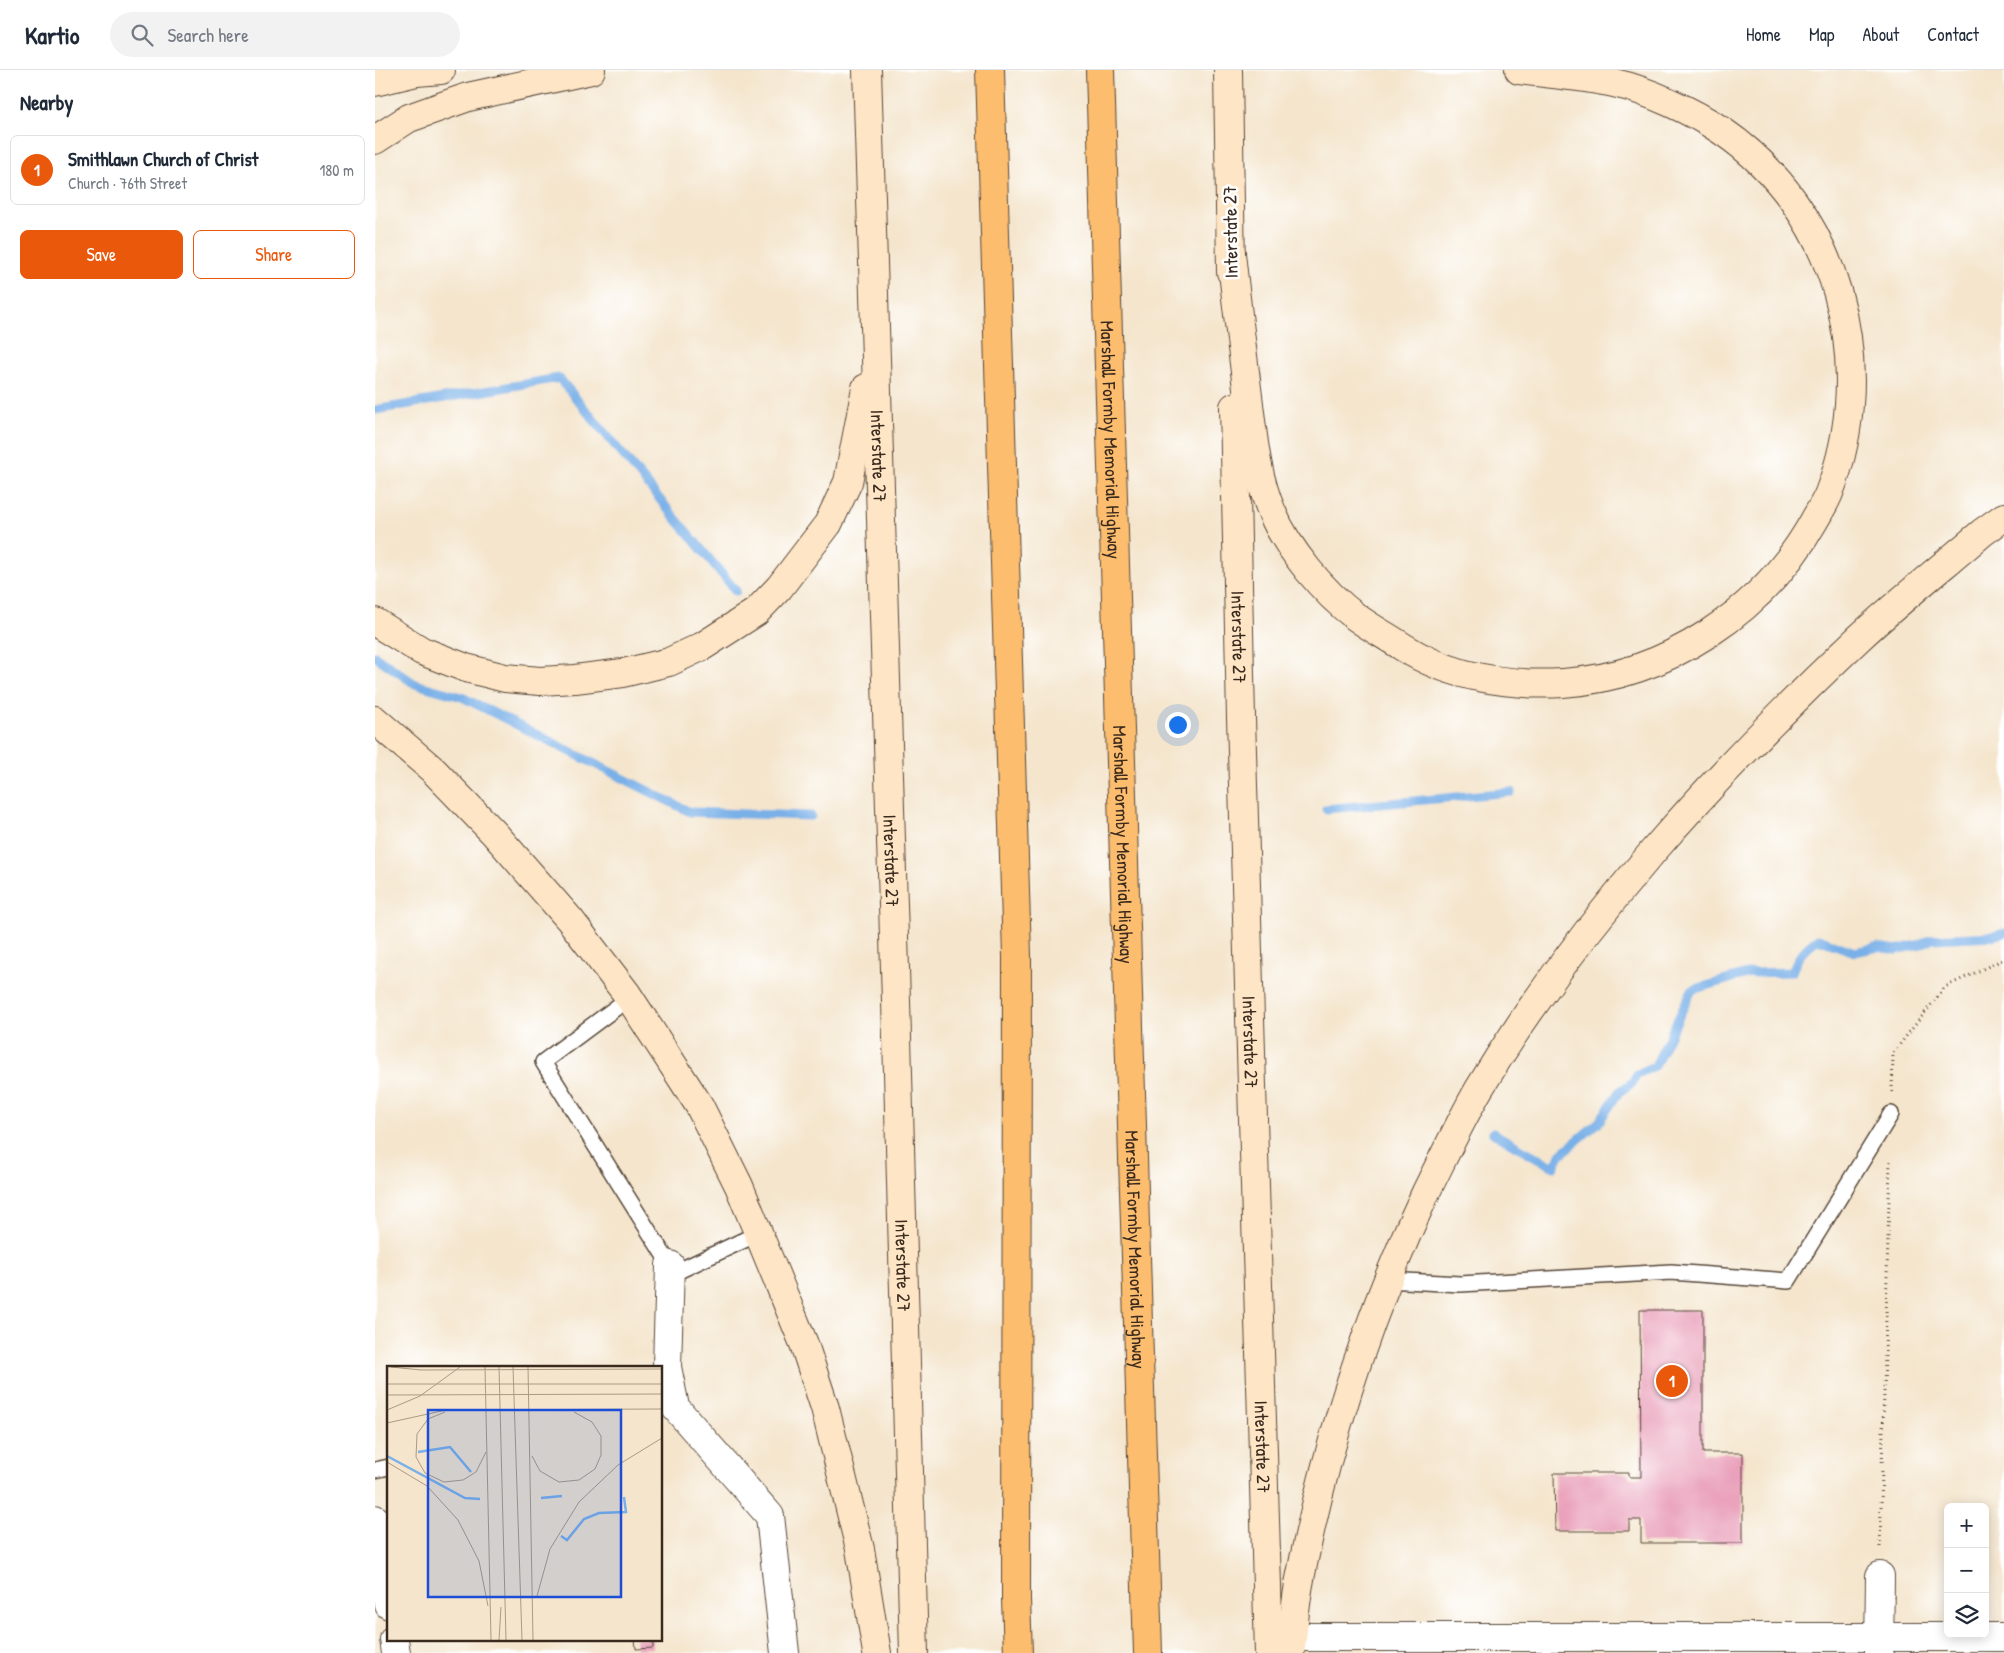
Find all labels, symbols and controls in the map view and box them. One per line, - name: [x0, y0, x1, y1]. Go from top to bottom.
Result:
- search box: [110, 12, 460, 57]
- text: Kartio: [25, 19, 80, 51]
- icon: search: [128, 21, 156, 49]
- text: Search here: [168, 22, 249, 48]
- text: Home: [1746, 22, 1781, 47]
- text: Map: [1809, 22, 1834, 47]
- text: About: [1862, 22, 1899, 47]
- text: Contact: [1927, 22, 1979, 47]
- text: Nearby: [20, 88, 73, 117]
- text: Smithlawn Church of Christ: [68, 146, 258, 172]
- text: 1: [34, 159, 40, 181]
- text: 180 m: [320, 159, 354, 181]
- text: Church · 76th Street: [68, 172, 187, 194]
- street label: Interstate 27: [1216, 186, 1244, 278]
- button: Save: [20, 230, 183, 279]
- button: Share: [193, 230, 355, 279]
- street label: Marshall Formby Memorial Highway: [1095, 320, 1128, 559]
- street label: Interstate 27: [865, 409, 893, 503]
- street label: Interstate 27: [1225, 590, 1253, 684]
- your location: [1165, 712, 1191, 738]
- street label: Marshall Formby Memorial Highway: [1107, 725, 1140, 964]
- street label: Interstate 27: [877, 814, 906, 907]
- street label: Interstate 27: [1236, 995, 1265, 1088]
- street label: Marshall Formby Memorial Highway: [1119, 1130, 1152, 1369]
- street label: Interstate 27: [889, 1219, 918, 1312]
- pin: 1: [1656, 1362, 1688, 1400]
- inset map: [387, 1366, 663, 1640]
- street label: Interstate 27: [1248, 1400, 1277, 1493]
- map controls: [1944, 1503, 1989, 1638]
- button: +: [1944, 1503, 1989, 1548]
- button: −: [1944, 1548, 1989, 1593]
- button: layers: [1944, 1593, 1989, 1638]

